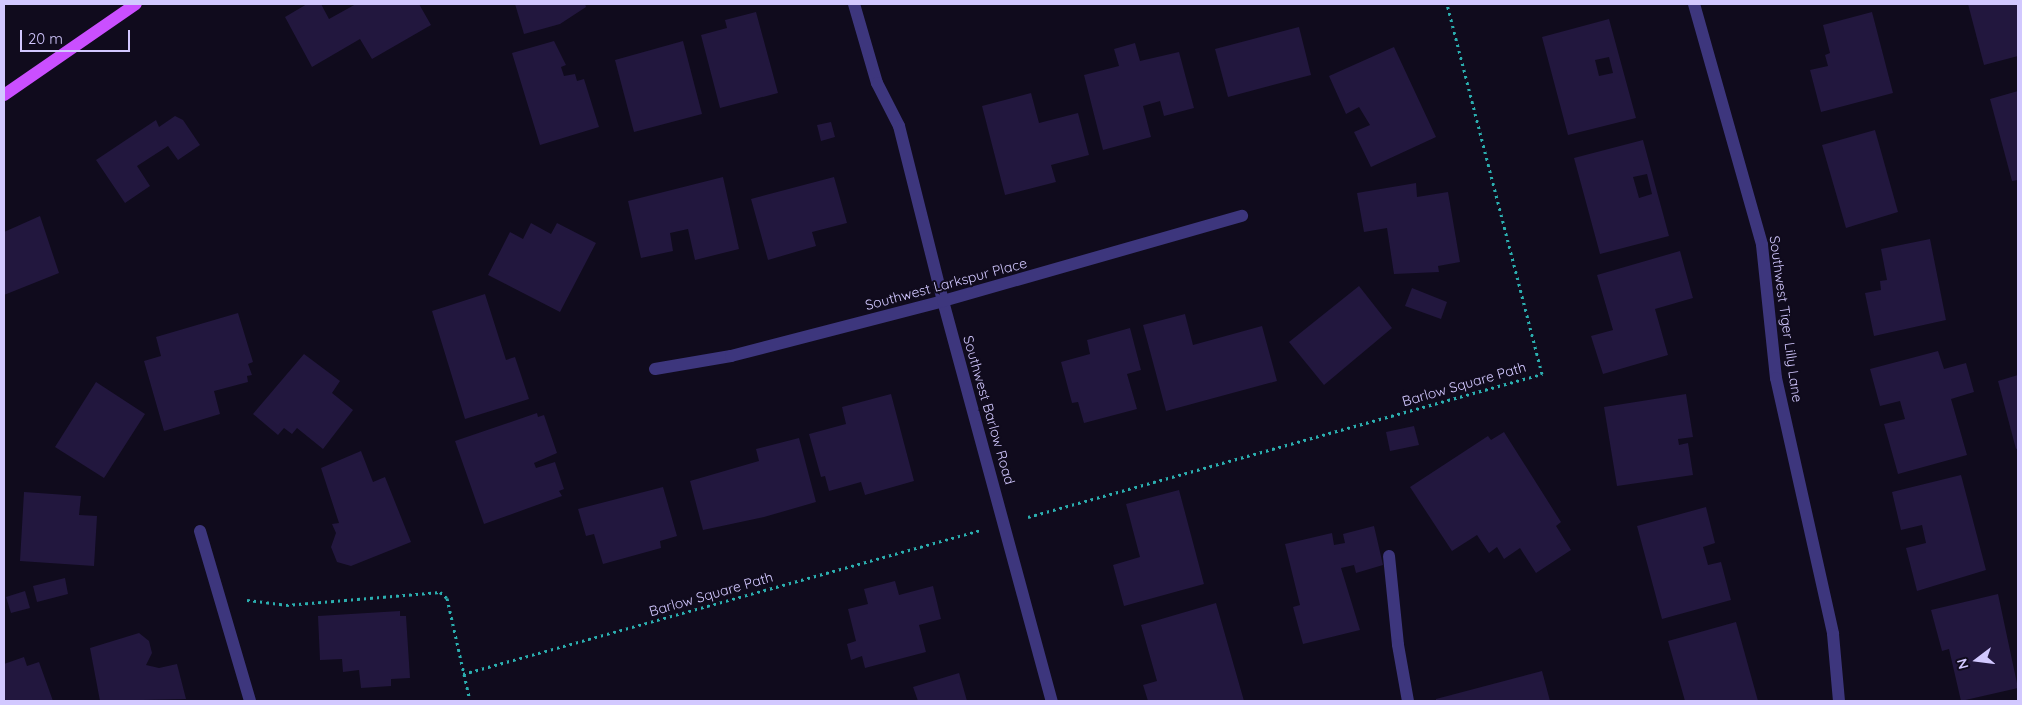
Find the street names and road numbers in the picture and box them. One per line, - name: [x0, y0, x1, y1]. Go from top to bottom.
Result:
- street label: Southwest Tiger Lilly Lane: [1766, 235, 1806, 403]
- street label: Southwest Larkspur Place: [863, 254, 1029, 314]
- street label: Southwest Barlow Road: [960, 334, 1018, 486]
- street label: Barlow Square Path: [1400, 358, 1528, 410]
- street label: Barlow Square Path: [647, 568, 775, 620]

